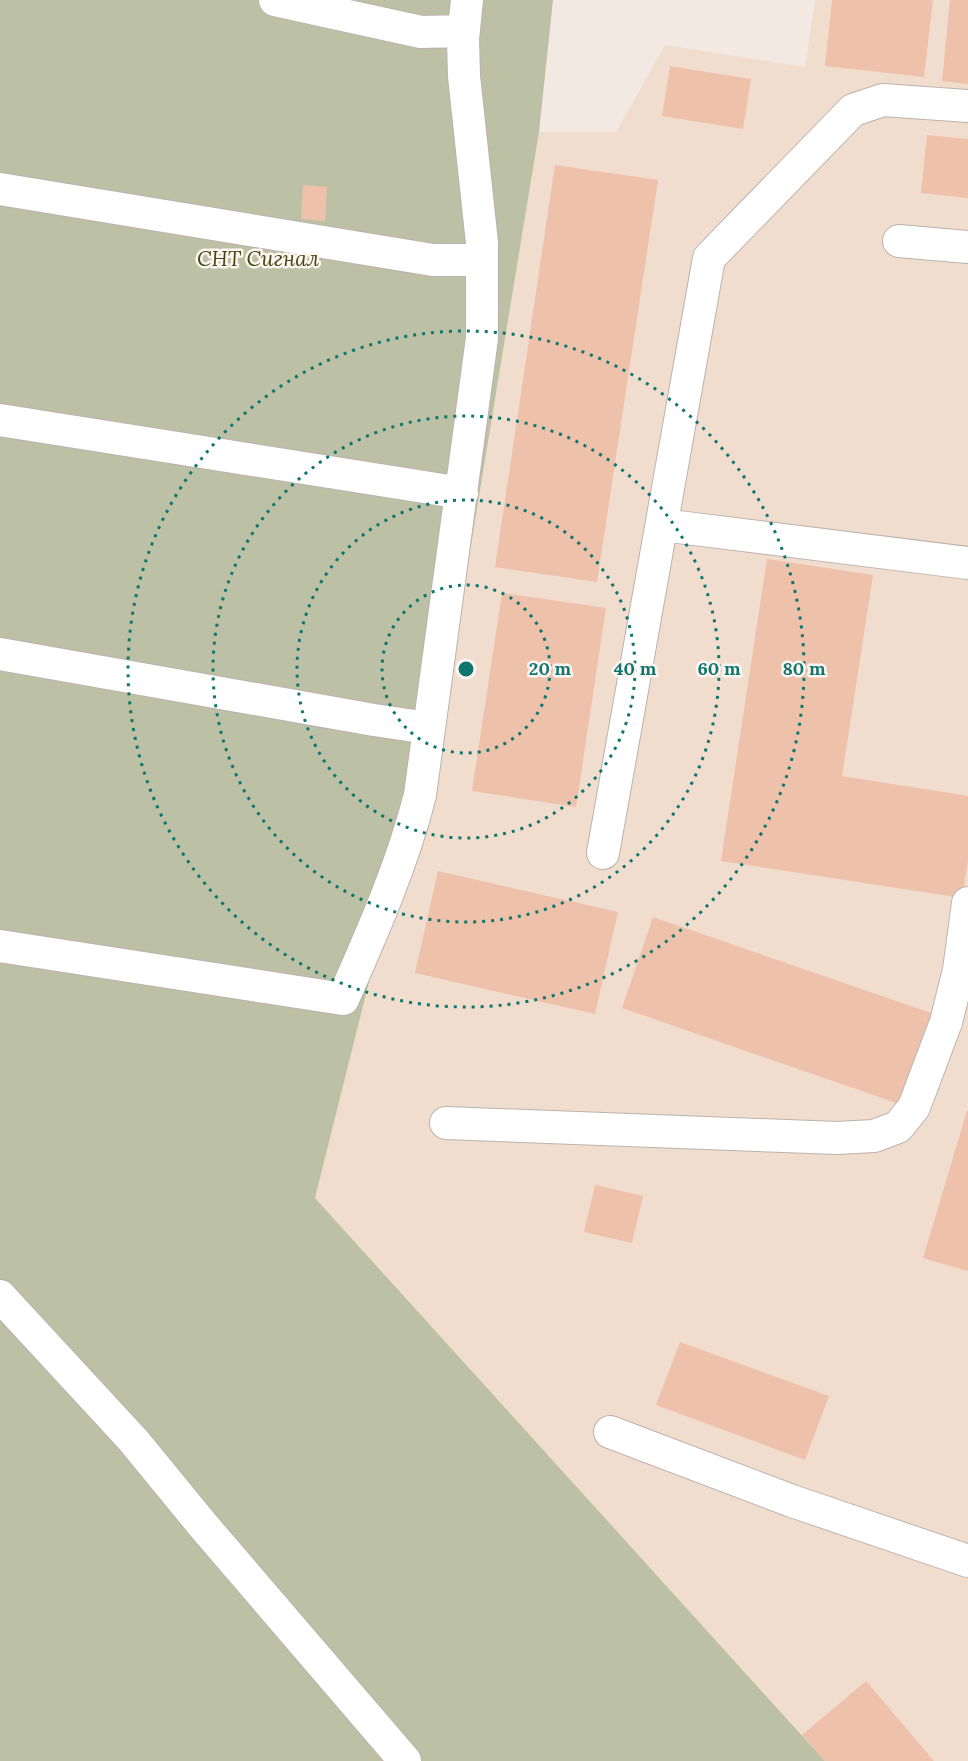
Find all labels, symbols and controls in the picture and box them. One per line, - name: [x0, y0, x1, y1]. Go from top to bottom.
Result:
- park label: СНТ Сигнал: [197, 245, 319, 272]
- text: 20 m: [529, 657, 572, 680]
- text: 40 m: [614, 657, 657, 680]
- text: 60 m: [697, 657, 741, 680]
- text: 80 m: [782, 657, 826, 680]
- centre of rings: [456, 659, 476, 679]

